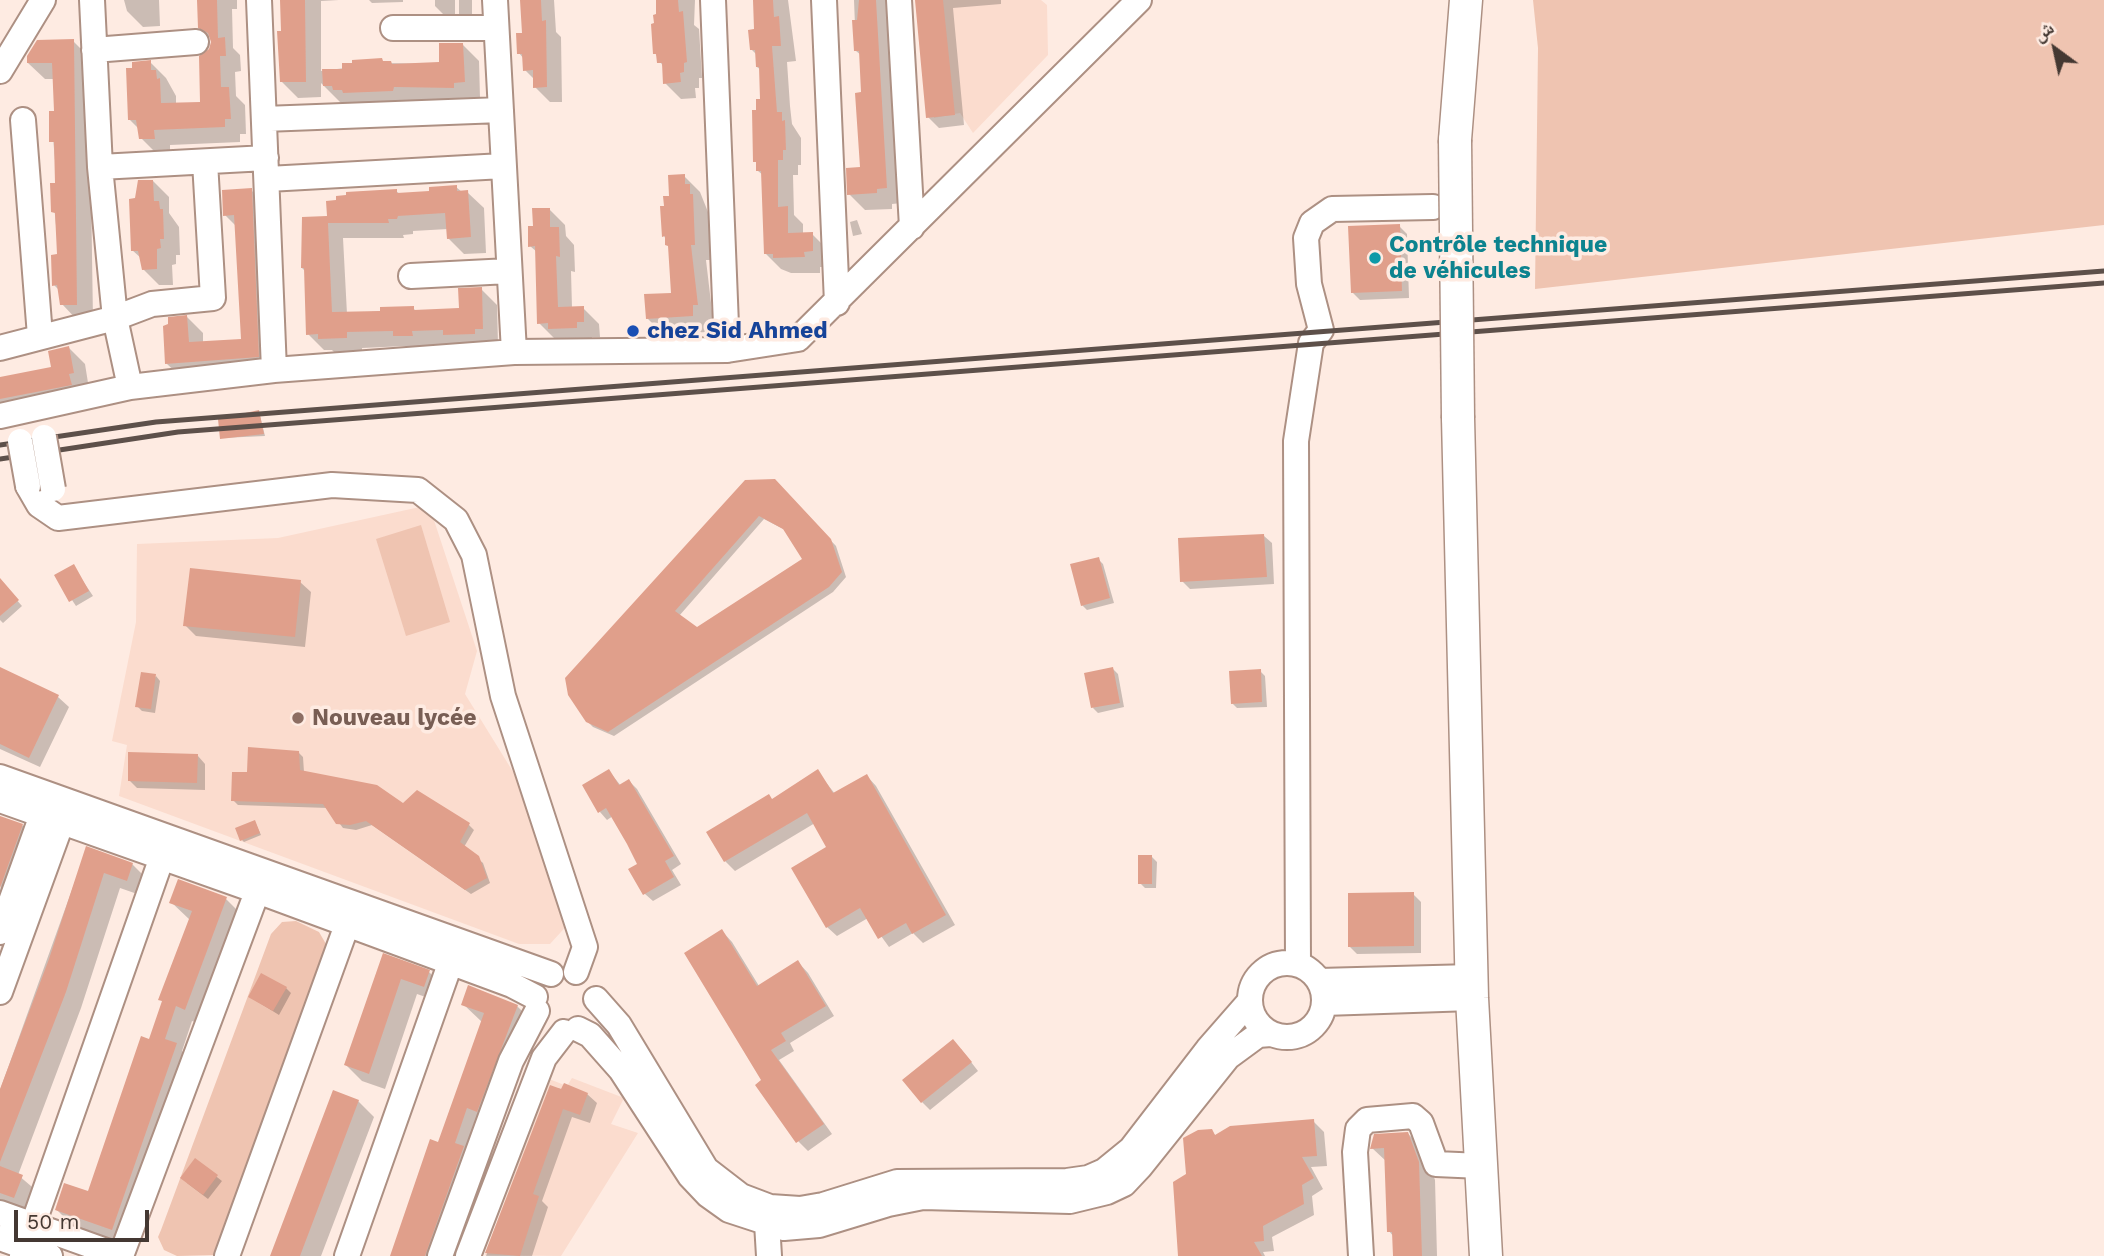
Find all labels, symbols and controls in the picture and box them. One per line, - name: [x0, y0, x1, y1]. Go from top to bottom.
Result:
- north arrow: [2020, 14, 2090, 84]
- text: ش: [2029, 16, 2058, 46]
- place label: Contrôle technique de véhicules: [1389, 231, 1607, 285]
- marker: Contrôle technique de véhicules: [1367, 250, 1383, 266]
- place label: chez Sid Ahmed: [647, 317, 828, 345]
- marker: chez Sid Ahmed: [625, 323, 641, 339]
- place label: Nouveau lycée: [312, 704, 477, 732]
- marker: Nouveau lycée: [290, 710, 306, 726]
- scale bar: [18, 1196, 152, 1240]
- text: 50 m: [27, 1209, 79, 1234]

